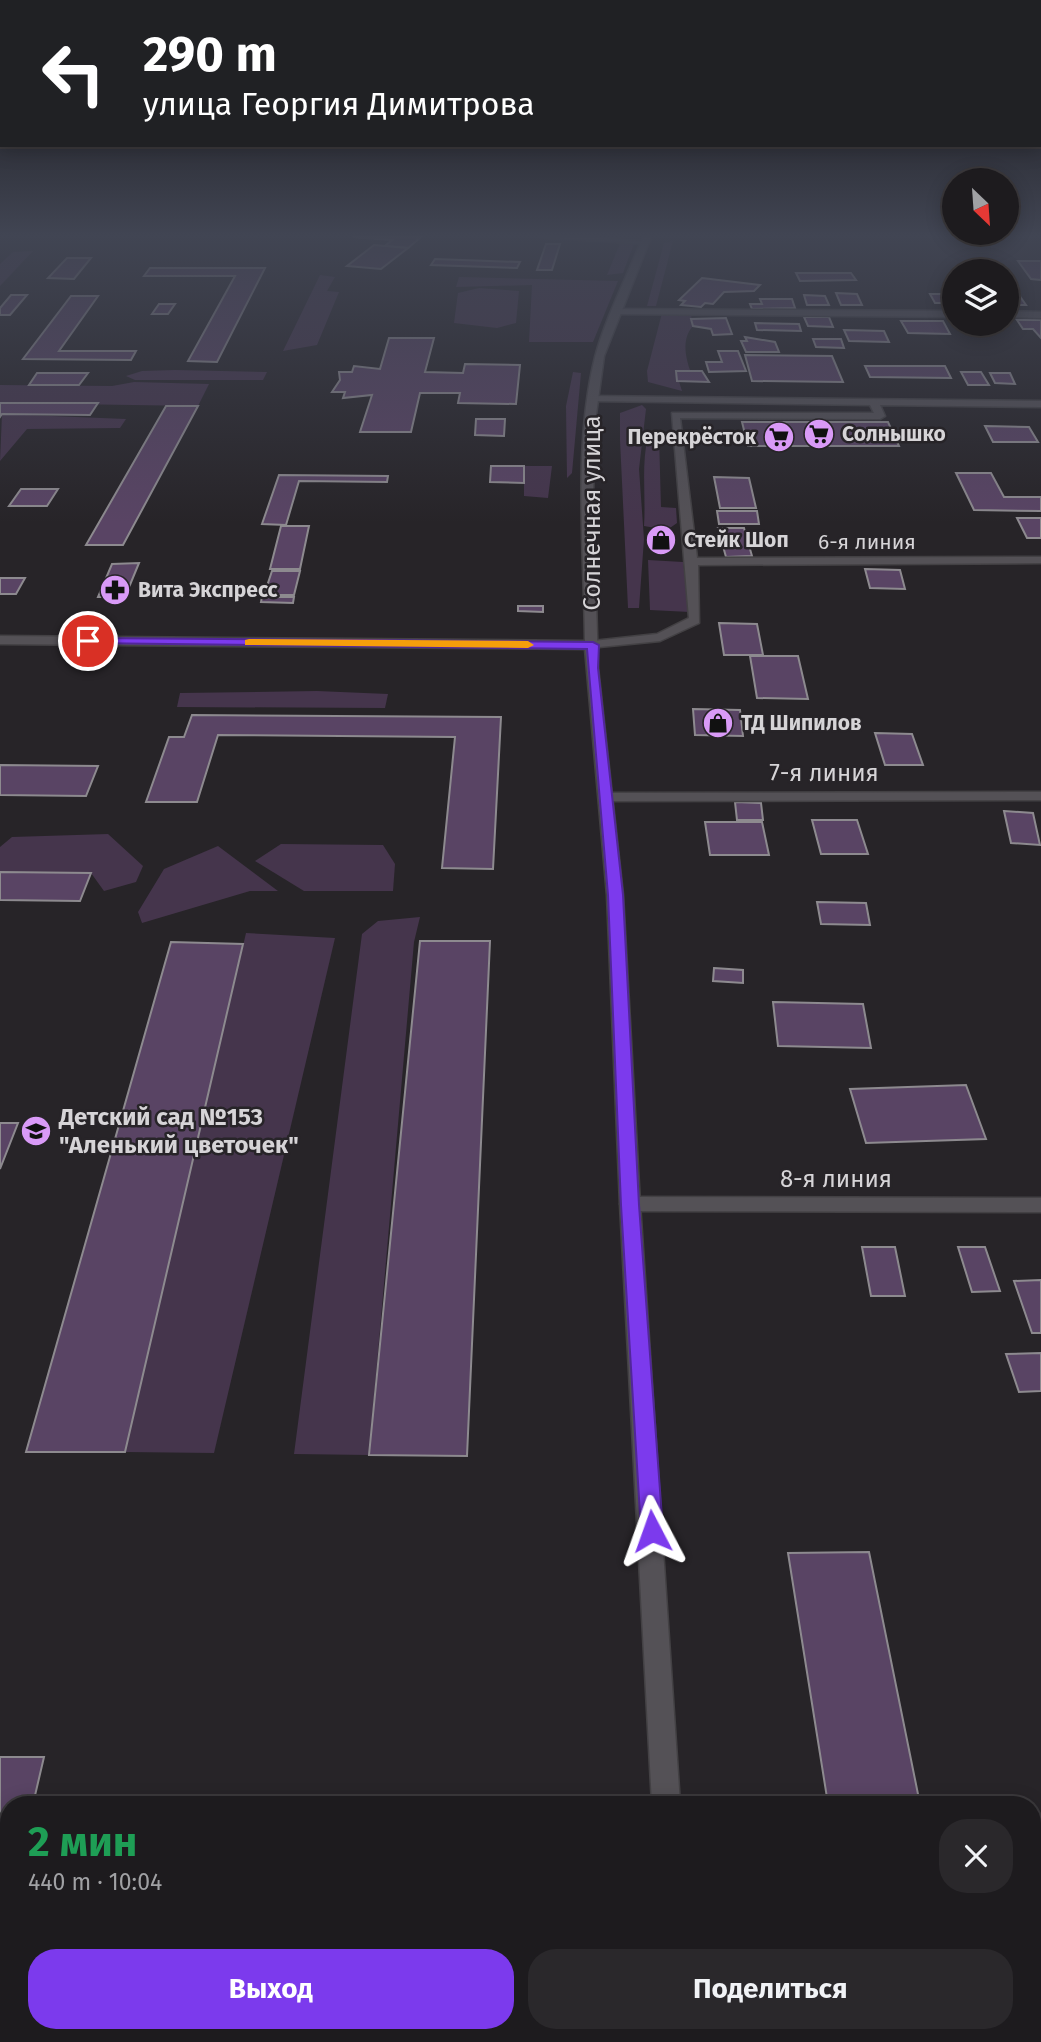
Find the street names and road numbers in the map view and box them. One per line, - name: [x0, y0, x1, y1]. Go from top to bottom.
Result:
- street label: Солнечная улица: [578, 416, 606, 610]
- street label: 6-я линия: [818, 529, 916, 555]
- street label: 7-я линия: [769, 759, 879, 787]
- street label: 8-я линия: [780, 1165, 892, 1193]

